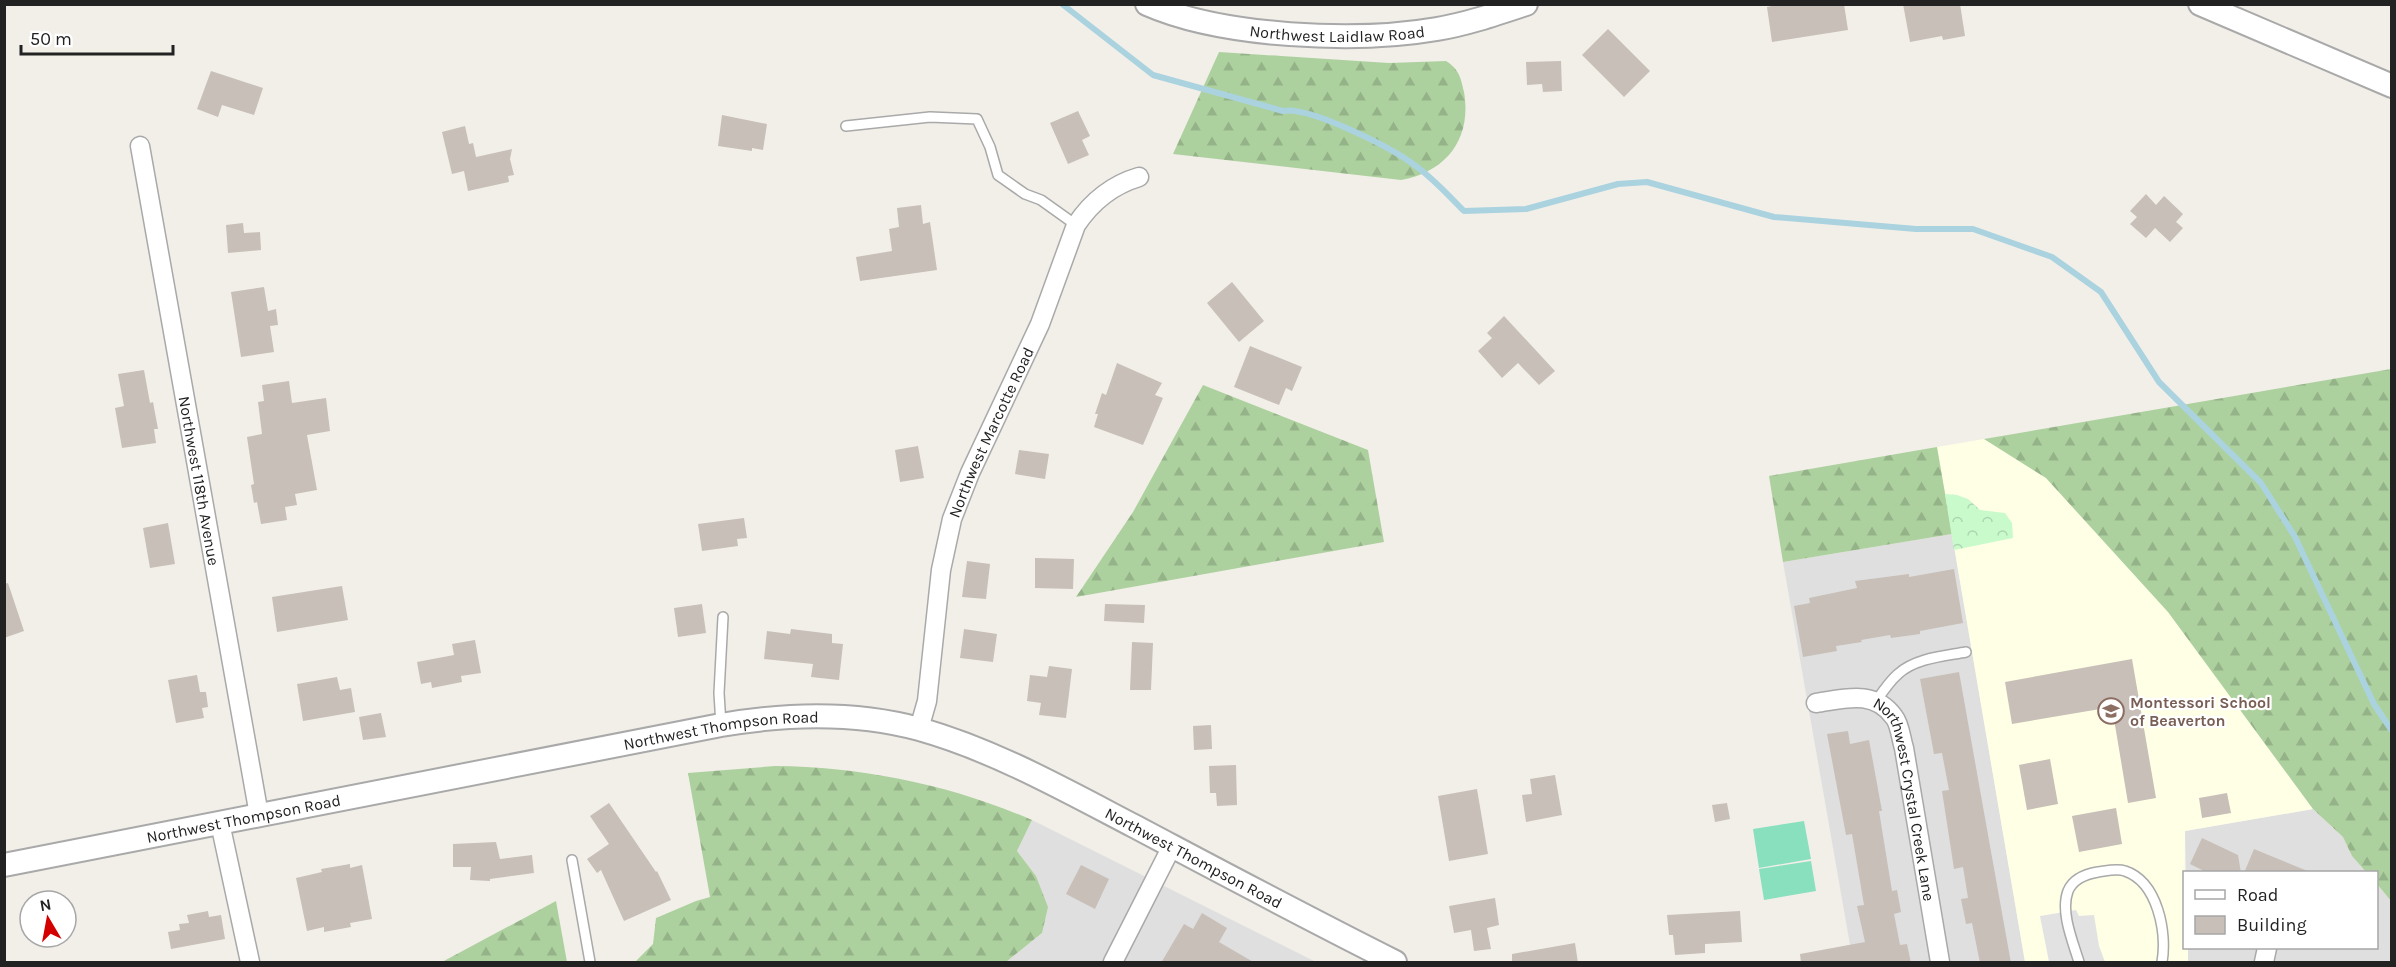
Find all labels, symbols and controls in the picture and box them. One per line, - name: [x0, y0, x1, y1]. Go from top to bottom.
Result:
- scale bar: [21, 18, 172, 56]
- street label: Northwest Laidlaw Road: [1248, 21, 1426, 46]
- text: 50 m: [30, 28, 72, 50]
- street label: Northwest Marcotte Road: [944, 344, 1038, 521]
- street label: Northwest 118th Avenue: [175, 395, 223, 567]
- street label: Northwest Crystal Creek Lane: [1870, 693, 1939, 903]
- place label: Montessori School of Beaverton: [2130, 693, 2271, 730]
- school or university icon: Montessori School of Beaverton: [2096, 696, 2126, 726]
- street label: Northwest Thompson Road: [622, 707, 819, 754]
- street label: Northwest Thompson Road: [145, 790, 342, 847]
- street label: Northwest Thompson Road: [1102, 804, 1285, 913]
- legend: [2183, 871, 2378, 949]
- text: Road: [2237, 884, 2278, 906]
- north arrow: [18, 889, 78, 949]
- text: N: [38, 894, 53, 915]
- text: Building: [2237, 914, 2307, 936]

